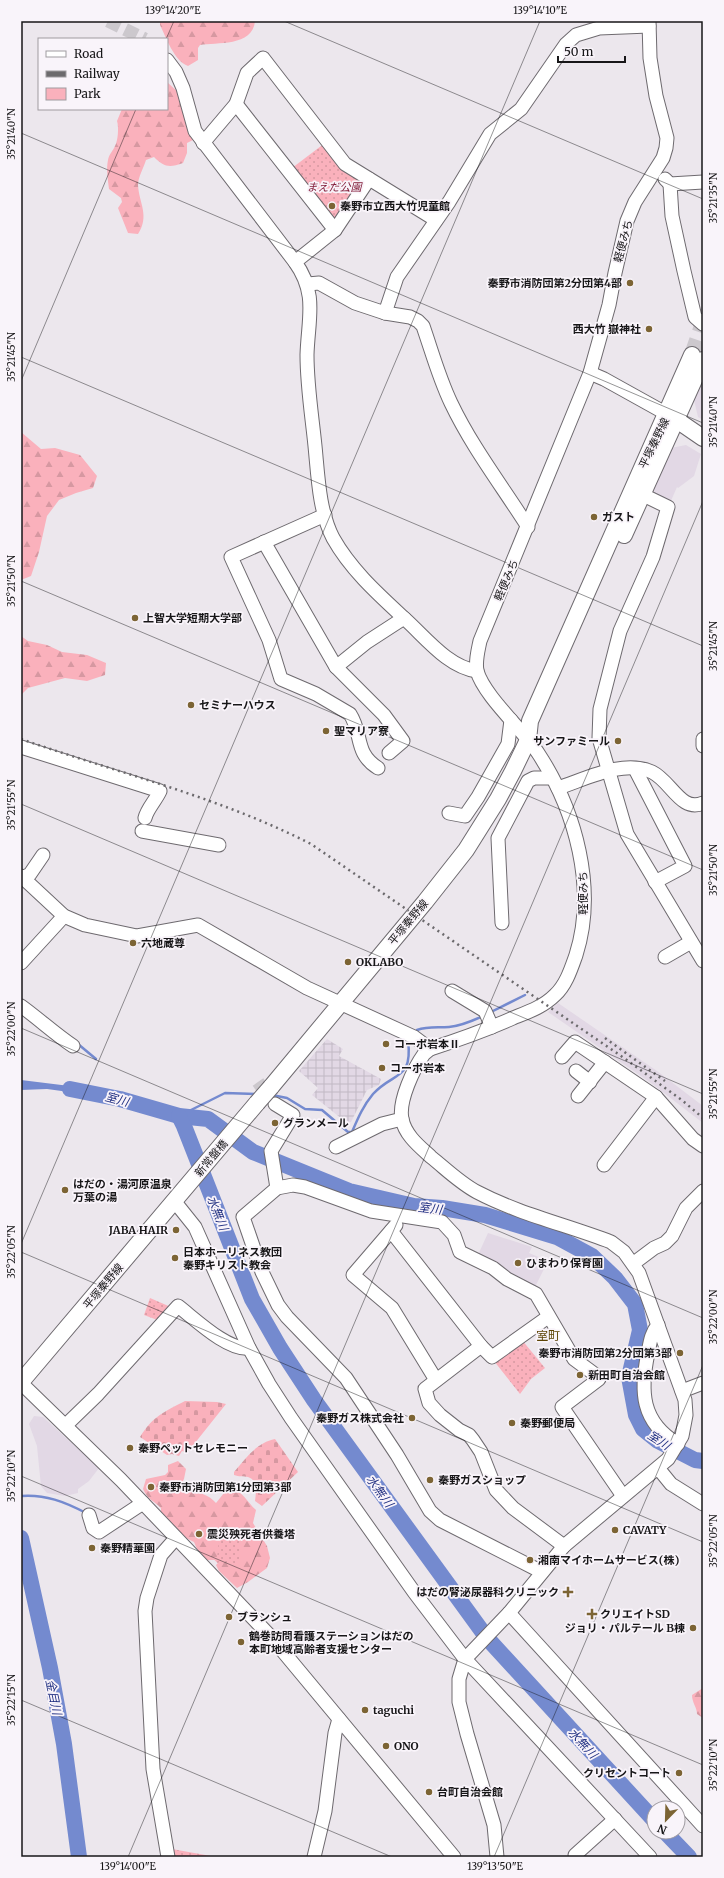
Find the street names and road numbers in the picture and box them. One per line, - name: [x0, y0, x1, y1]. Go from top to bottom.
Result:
- street label: 軽便みち: [611, 218, 635, 264]
- street label: 平塚秦野線: [636, 415, 672, 471]
- street label: 軽便みち: [491, 557, 521, 603]
- street label: 軽便みち: [576, 871, 590, 915]
- street label: 平塚秦野線: [385, 896, 431, 948]
- street label: 新常盤橋: [191, 1137, 231, 1179]
- street label: 平塚秦野線: [80, 1260, 126, 1312]

